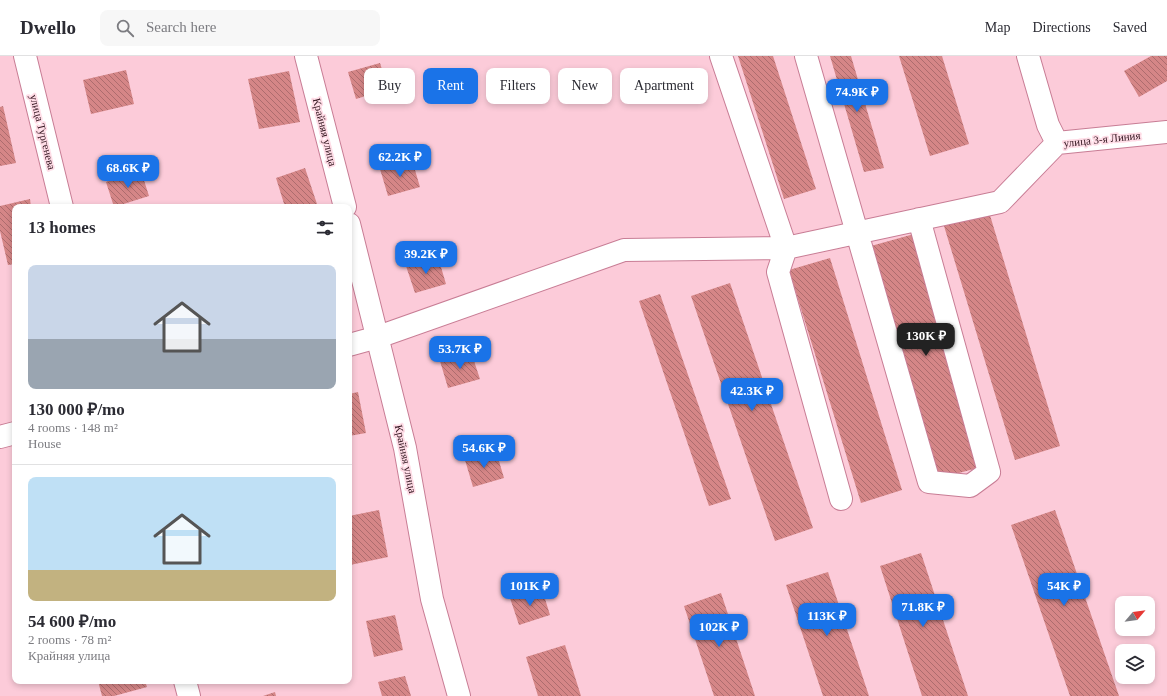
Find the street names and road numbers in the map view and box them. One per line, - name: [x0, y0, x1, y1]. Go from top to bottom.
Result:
- street label: улица Тургенева: [28, 93, 58, 171]
- street label: Крайняя улица: [311, 97, 339, 167]
- street label: улица 3-я Линия: [1063, 129, 1141, 149]
- street label: Крайняя улица: [393, 424, 419, 494]

